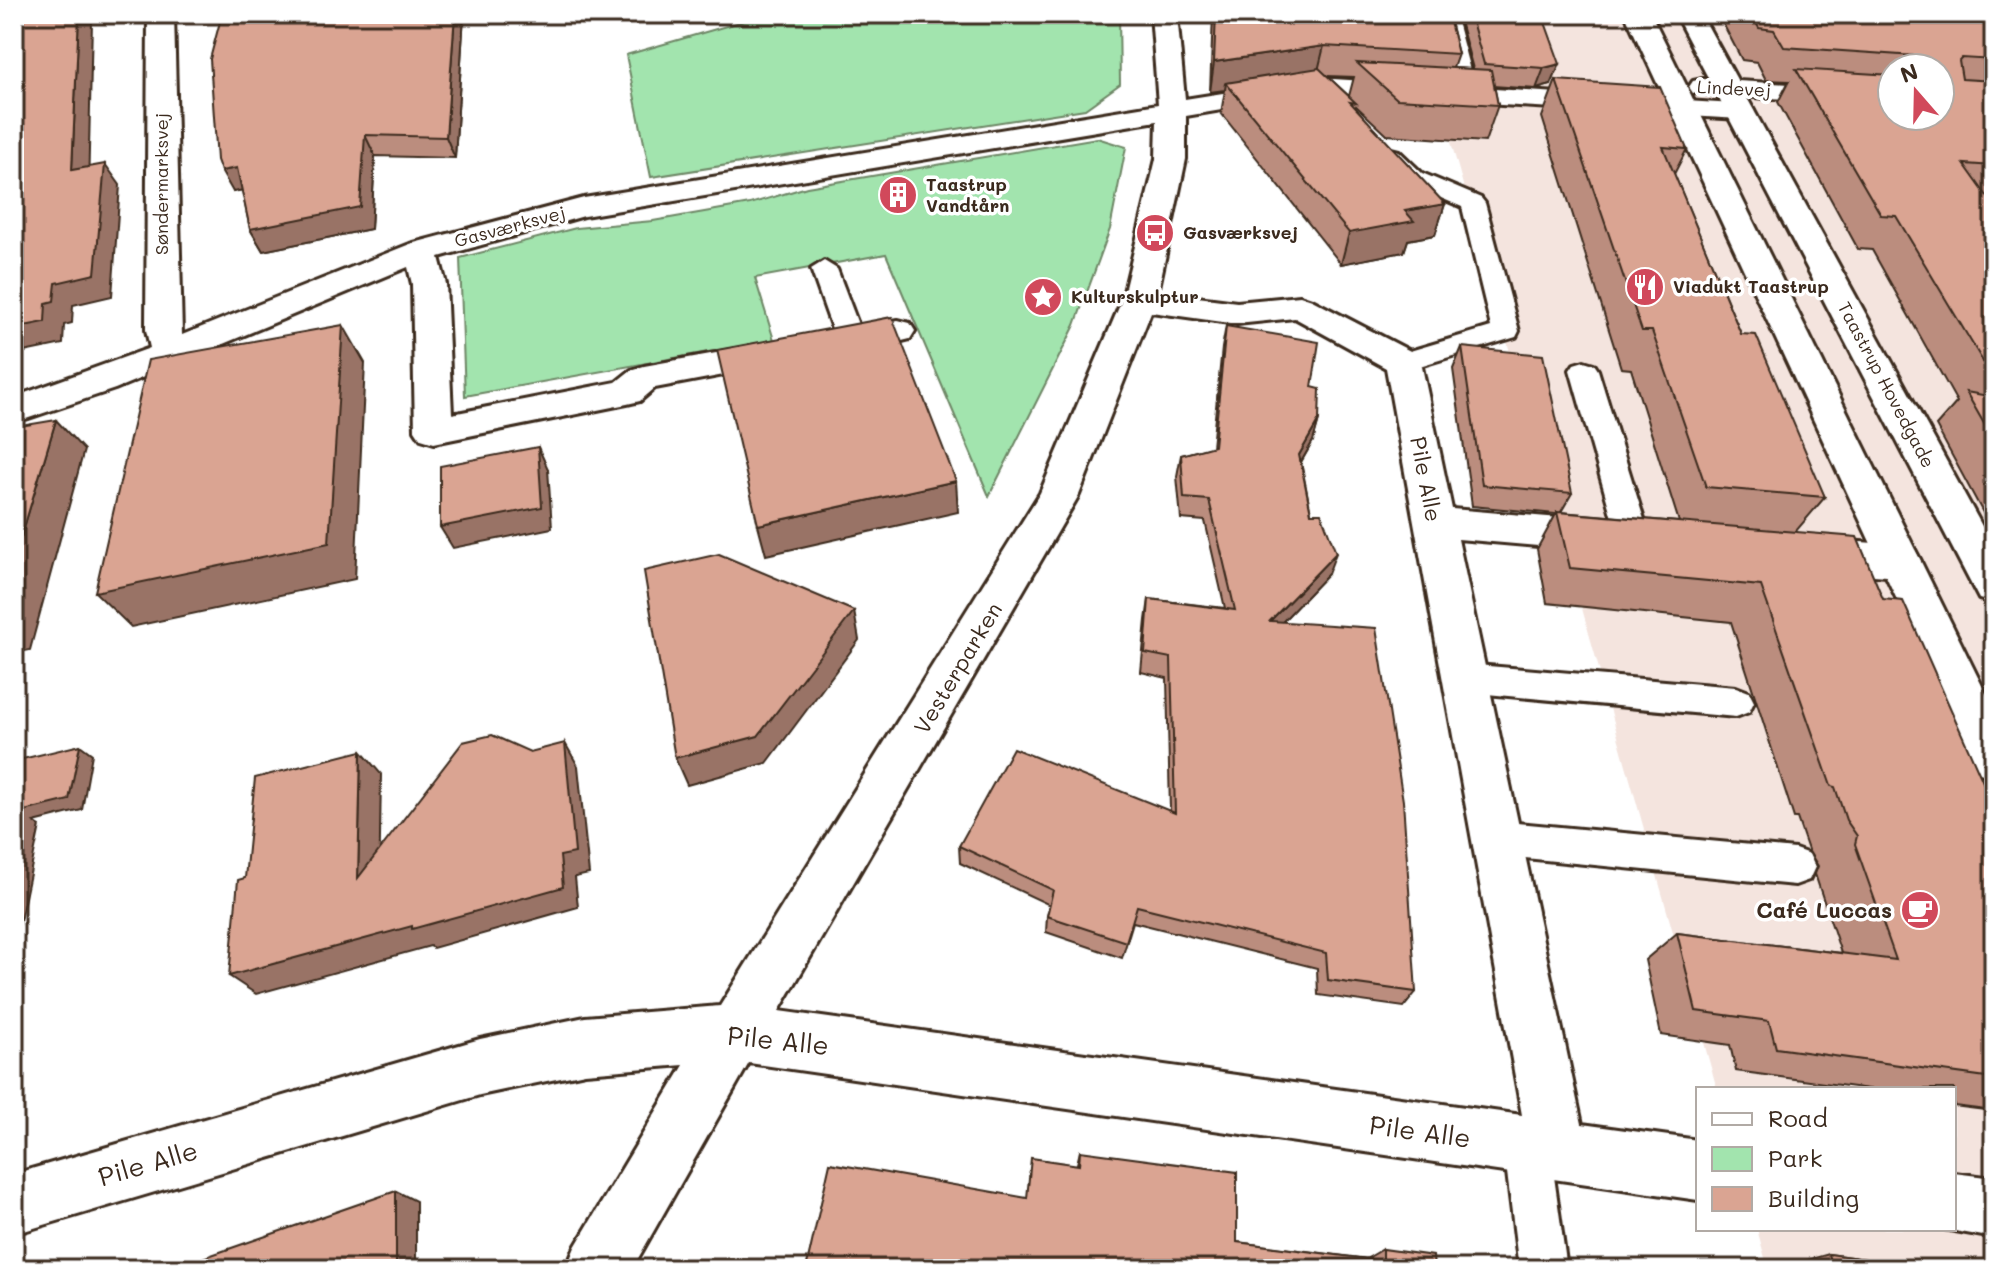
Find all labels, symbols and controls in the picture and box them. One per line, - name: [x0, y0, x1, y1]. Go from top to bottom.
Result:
- north arrow: [1876, 52, 1956, 132]
- text: N: [1896, 56, 1922, 89]
- street label: Lindevej: [1696, 74, 1772, 102]
- street label: Søndermarksvej: [149, 113, 173, 255]
- place label: Taastrup Vandtårn: [926, 172, 1009, 217]
- building icon: Taastrup Vandtårn: [877, 174, 919, 216]
- street label: Gasværksvej: [452, 200, 568, 252]
- bus stop icon: Gasværksvej: [1134, 212, 1176, 254]
- place label: Gasværksvej: [1183, 220, 1298, 244]
- restaurant icon: Viadukt Taastrup: [1624, 266, 1666, 308]
- place label: Viadukt Taastrup: [1673, 274, 1829, 298]
- place icon: Kulturskulptur: [1022, 276, 1064, 318]
- place label: Kulturskulptur: [1071, 284, 1199, 308]
- street label: Taastrup Hovedgade: [1833, 297, 1941, 472]
- street label: Pile Alle: [1404, 434, 1449, 524]
- street label: Vesterparken: [907, 597, 1008, 739]
- cafe icon: Café Luccas: [1899, 889, 1941, 931]
- place label: Café Luccas: [1756, 895, 1892, 924]
- street label: Pile Alle: [726, 1018, 831, 1062]
- legend: [1696, 1087, 1956, 1231]
- text: Road: [1768, 1102, 1828, 1133]
- street label: Pile Alle: [1367, 1107, 1473, 1155]
- street label: Pile Alle: [94, 1133, 201, 1193]
- text: Park: [1768, 1142, 1822, 1173]
- text: Building: [1768, 1182, 1859, 1213]

